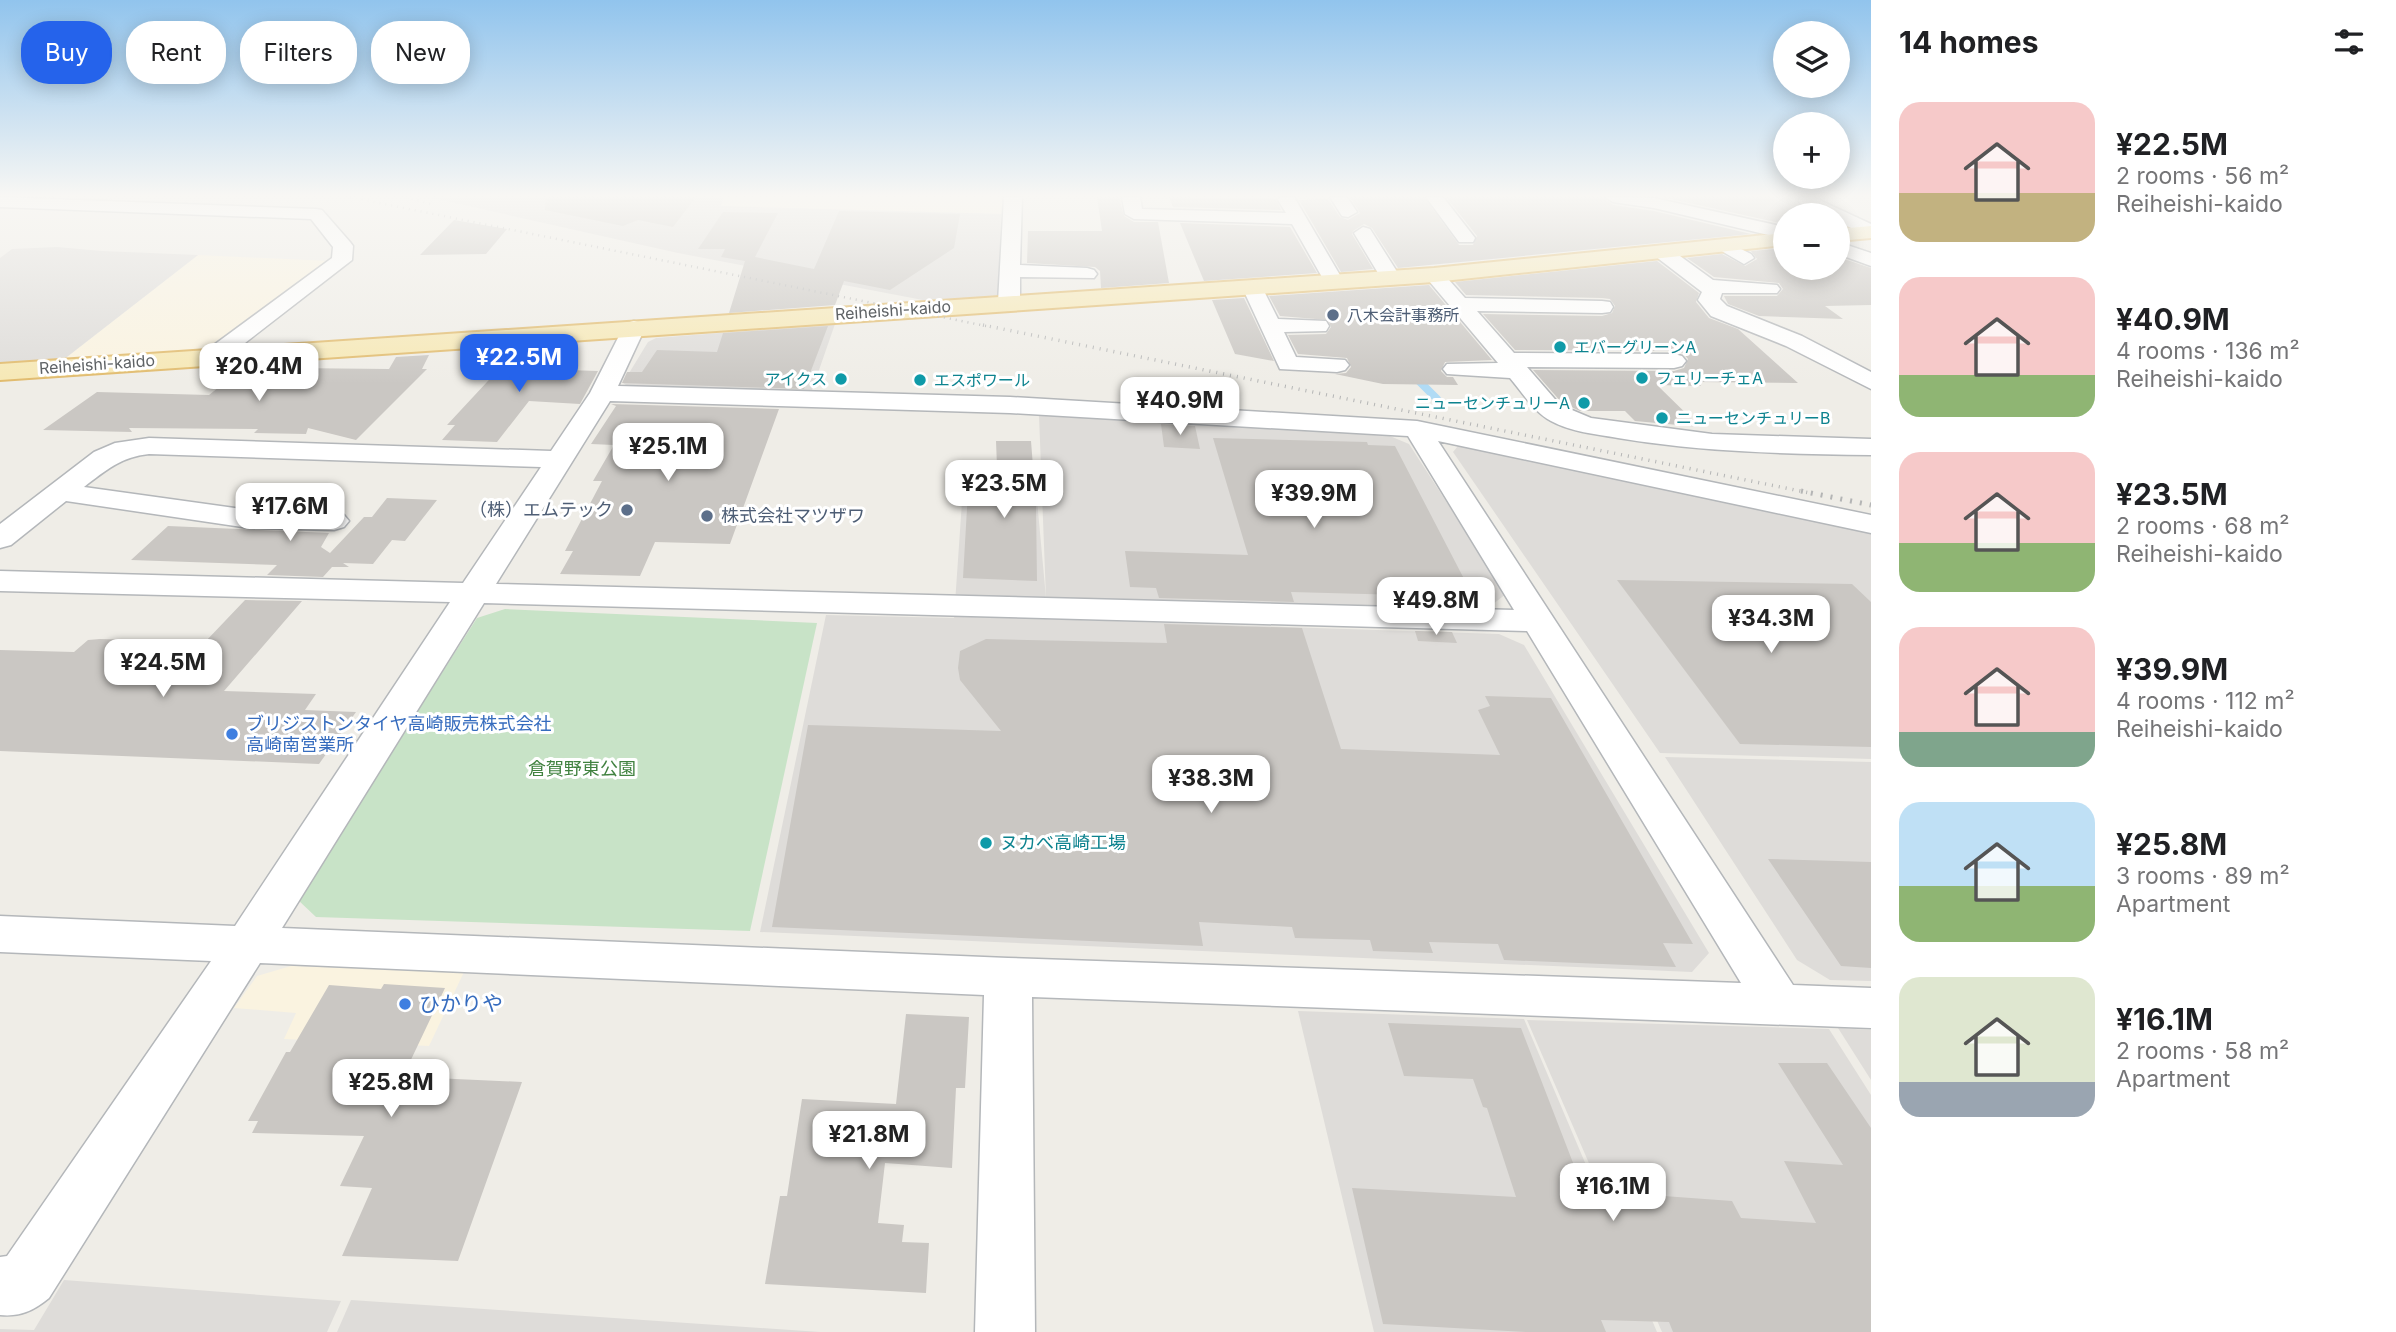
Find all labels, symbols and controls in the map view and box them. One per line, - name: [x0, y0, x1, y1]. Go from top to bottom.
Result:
- chip: Buy: [21, 21, 112, 84]
- chip: Rent: [126, 21, 226, 84]
- chip: Filters: [240, 21, 357, 84]
- chip: New: [371, 21, 470, 84]
- map controls: [1773, 21, 1850, 280]
- button: layers: [1773, 21, 1850, 98]
- icon: filters: [2330, 23, 2368, 61]
- text: 14 homes: [1899, 24, 2038, 60]
- button: +: [1773, 112, 1850, 189]
- text: ¥22.5M: [2116, 126, 2228, 162]
- icon: home: [1955, 130, 2039, 214]
- text: 2 rooms · 56 m²: [2116, 162, 2289, 190]
- text: Reiheishi-kaido: [2116, 190, 2283, 218]
- button: −: [1773, 203, 1850, 280]
- street label: Reiheishi-kaido: [834, 296, 952, 324]
- text: ¥40.9M: [2116, 301, 2230, 337]
- place label: 八木会計事務所: [1347, 305, 1459, 325]
- icon: home: [1955, 305, 2039, 389]
- marker: 八木会計事務所: [1325, 307, 1341, 323]
- pin: ¥22.5M: [462, 334, 576, 394]
- place label: エバーグリーンA: [1574, 337, 1696, 357]
- text: 4 rooms · 136 m²: [2116, 337, 2300, 365]
- marker: エバーグリーンA: [1552, 339, 1568, 355]
- text: ¥22.5M: [476, 343, 562, 371]
- pin: ¥20.4M: [202, 344, 316, 403]
- street label: Reiheishi-kaido: [38, 350, 156, 378]
- text: ¥20.4M: [215, 352, 303, 380]
- text: Reiheishi-kaido: [2116, 365, 2283, 393]
- place label: フェリーチェA: [1656, 368, 1763, 388]
- place label: アイクス: [765, 369, 827, 389]
- place label: エスポワール: [934, 370, 1030, 390]
- marker: フェリーチェA: [1634, 370, 1650, 386]
- marker: アイクス: [833, 371, 849, 387]
- marker: エスポワール: [912, 372, 928, 388]
- pin: ¥40.9M: [1123, 378, 1237, 437]
- text: ¥40.9M: [1136, 386, 1224, 414]
- place label: ニューセンチュリーA: [1415, 393, 1570, 413]
- marker: ニューセンチュリーA: [1576, 395, 1592, 411]
- place label: ニューセンチュリーB: [1676, 408, 1830, 428]
- marker: ニューセンチュリーB: [1654, 410, 1670, 426]
- pin: ¥25.1M: [611, 424, 725, 483]
- text: ¥25.1M: [629, 432, 707, 460]
- pin: ¥23.5M: [947, 461, 1061, 520]
- text: ¥23.5M: [961, 469, 1047, 497]
- pin: ¥39.9M: [1257, 470, 1371, 530]
- text: ¥23.5M: [2116, 476, 2228, 512]
- text: ¥39.9M: [1271, 479, 1357, 507]
- icon: home: [1955, 480, 2039, 564]
- pin: ¥17.6M: [233, 484, 347, 543]
- text: ¥17.6M: [252, 492, 328, 520]
- place label: （株）エムテック: [469, 499, 613, 520]
- marker: （株）エムテック: [619, 502, 635, 518]
- place label: 株式会社マツザワ: [721, 505, 865, 526]
- marker: 株式会社マツザワ: [699, 508, 715, 524]
- text: 2 rooms · 68 m²: [2116, 512, 2289, 540]
- text: Reiheishi-kaido: [2116, 540, 2283, 568]
- pin: ¥49.8M: [1379, 578, 1493, 637]
- text: ¥49.8M: [1393, 586, 1479, 614]
- pin: ¥34.3M: [1714, 596, 1828, 655]
- text: ¥34.3M: [1728, 604, 1814, 632]
- pin: ¥24.5M: [106, 640, 220, 699]
- text: ¥24.5M: [120, 648, 206, 676]
- text: ¥39.9M: [2116, 651, 2228, 687]
- icon: home: [1955, 655, 2039, 739]
- text: 4 rooms · 112 m²: [2116, 687, 2295, 715]
- place label: ブリジストンタイヤ高崎販売株式会社 高崎南営業所: [246, 713, 551, 755]
- text: Reiheishi-kaido: [2116, 715, 2283, 743]
- marker: ブリジストンタイヤ高崎販売株式会社 高崎南営業所: [224, 726, 240, 742]
- pin: ¥38.3M: [1154, 756, 1268, 815]
- park label: 倉賀野東公園: [528, 758, 636, 779]
- text: ¥38.3M: [1168, 764, 1254, 792]
- text: ¥25.8M: [2116, 826, 2227, 862]
- icon: home: [1955, 830, 2039, 914]
- place label: ヌカべ高崎工場: [1000, 832, 1126, 853]
- marker: ヌカべ高崎工場: [978, 835, 994, 851]
- text: 3 rooms · 89 m²: [2116, 862, 2290, 890]
- text: Apartment: [2116, 890, 2230, 918]
- place label: ひかりや: [419, 991, 503, 1016]
- marker: ひかりや: [397, 996, 413, 1012]
- text: ¥16.1M: [2116, 1001, 2213, 1037]
- icon: home: [1955, 1005, 2039, 1089]
- text: 2 rooms · 58 m²: [2116, 1037, 2289, 1065]
- pin: ¥25.8M: [334, 1060, 448, 1119]
- text: Apartment: [2116, 1065, 2230, 1093]
- text: ¥25.8M: [348, 1068, 434, 1096]
- pin: ¥21.8M: [812, 1112, 926, 1171]
- text: ¥21.8M: [829, 1120, 909, 1148]
- pin: ¥16.1M: [1556, 1164, 1670, 1223]
- text: ¥16.1M: [1576, 1172, 1650, 1200]

